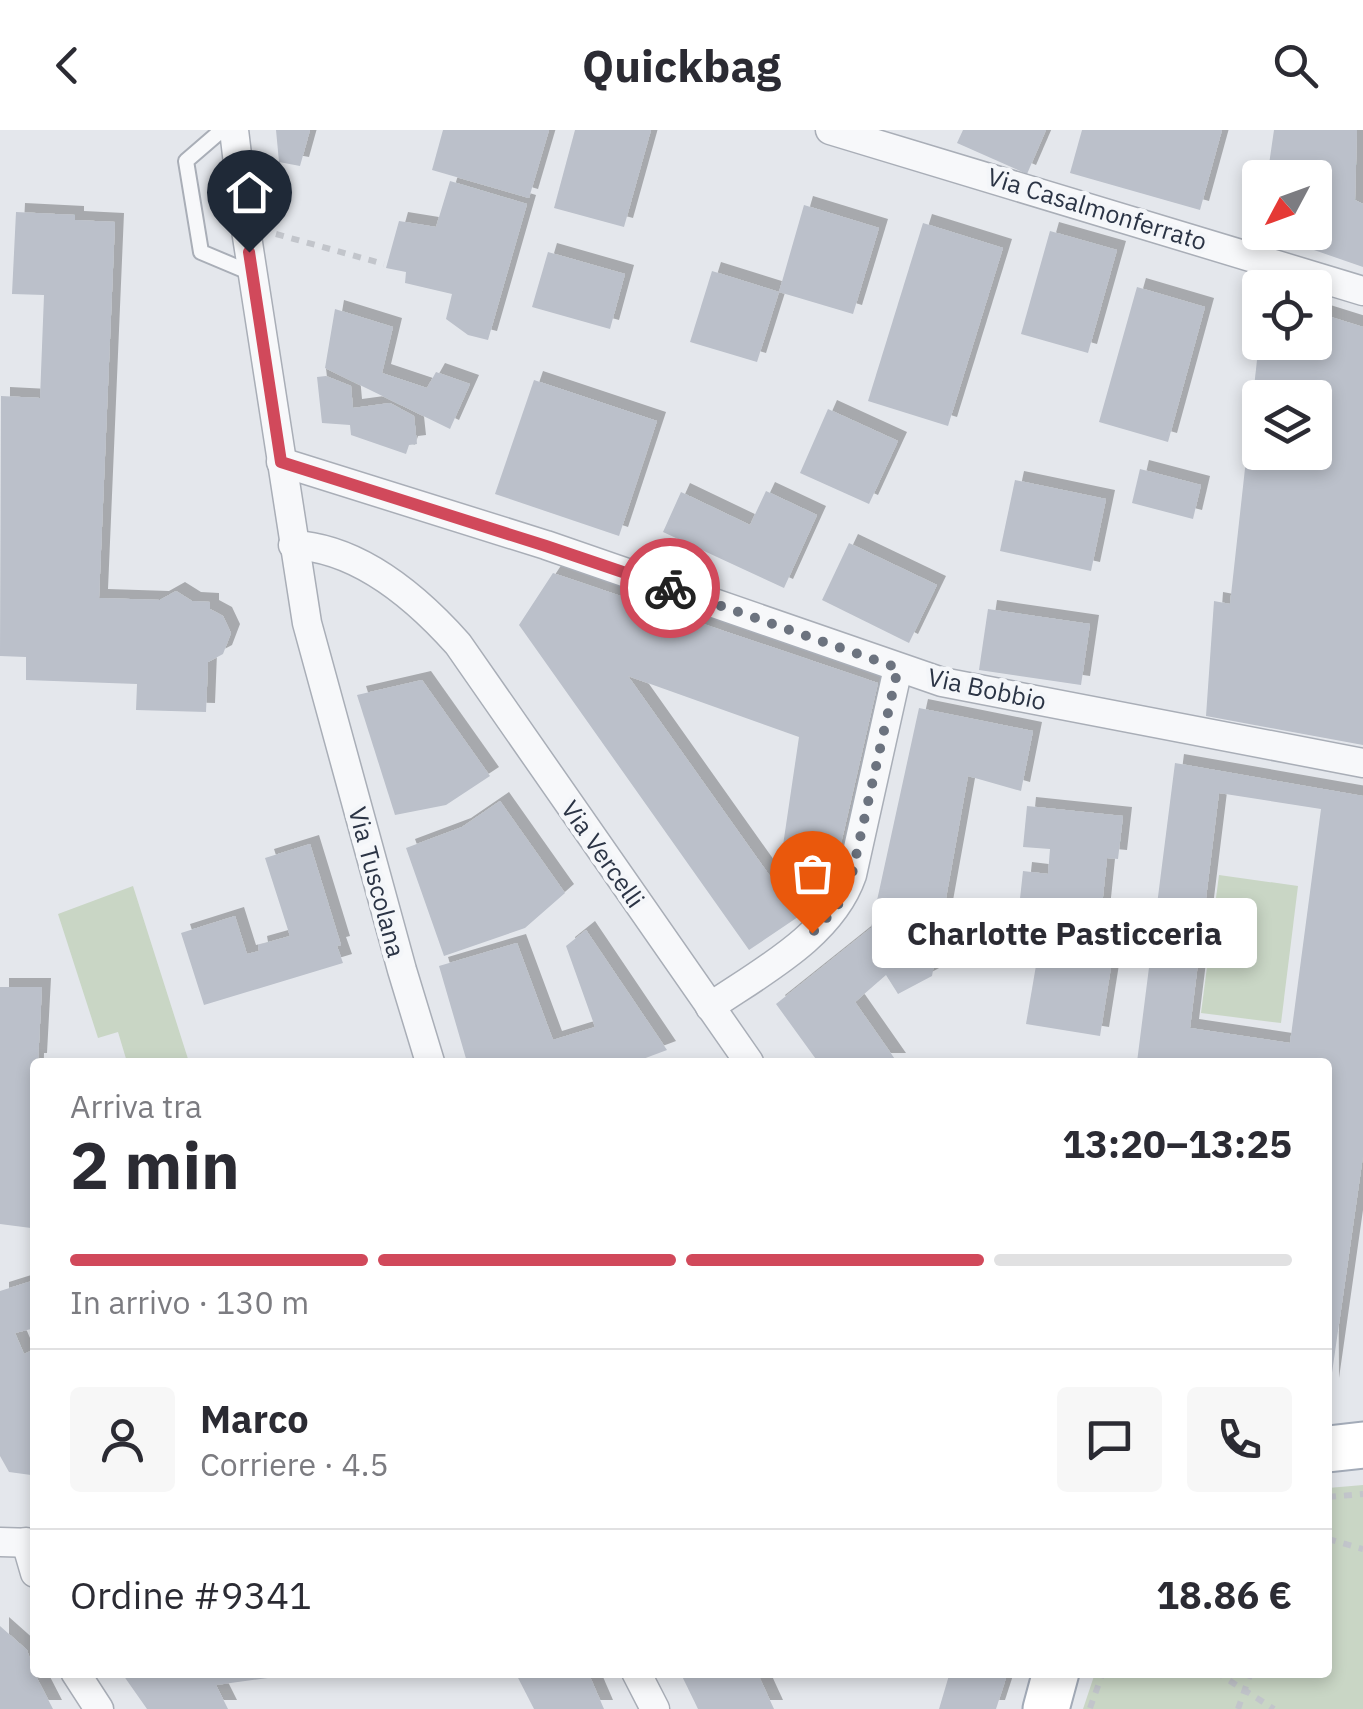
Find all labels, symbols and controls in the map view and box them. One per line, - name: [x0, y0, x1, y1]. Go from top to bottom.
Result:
- text: Quickbag: [582, 36, 781, 94]
- icon: back: [40, 38, 95, 93]
- icon: search: [1268, 38, 1323, 93]
- pin: [207, 150, 292, 253]
- street label: Via Casalmonferrato: [983, 159, 1211, 258]
- north arrow: [1242, 160, 1332, 250]
- map controls: [1242, 160, 1332, 470]
- icon: home: [222, 165, 277, 220]
- button: locate: [1242, 270, 1332, 360]
- button: layers: [1242, 380, 1332, 470]
- courier: [620, 538, 720, 638]
- icon: bike: [643, 561, 698, 616]
- street label: Via Bobbio: [925, 660, 1049, 717]
- street label: Via Vercelli: [554, 794, 652, 914]
- street label: Via Tuscolana: [342, 803, 413, 961]
- pin: [770, 831, 855, 934]
- icon: bag: [785, 846, 840, 901]
- callout: Charlotte Pasticceria: [872, 898, 1257, 968]
- text: Charlotte Pasticceria: [907, 912, 1222, 954]
- text: Arriva tra: [70, 1085, 202, 1127]
- text: 13:20–13:25: [1062, 1119, 1292, 1168]
- text: 2 min: [70, 1122, 240, 1207]
- text: In arrivo · 130 m: [70, 1281, 309, 1323]
- button: person: [70, 1387, 175, 1492]
- button: chat: [1057, 1387, 1162, 1492]
- button: phone: [1187, 1387, 1292, 1492]
- text: Marco: [200, 1394, 309, 1443]
- text: Corriere · 4.5: [200, 1443, 389, 1485]
- text: Ordine #9341: [70, 1570, 312, 1619]
- text: 18.86 €: [1156, 1570, 1292, 1619]

